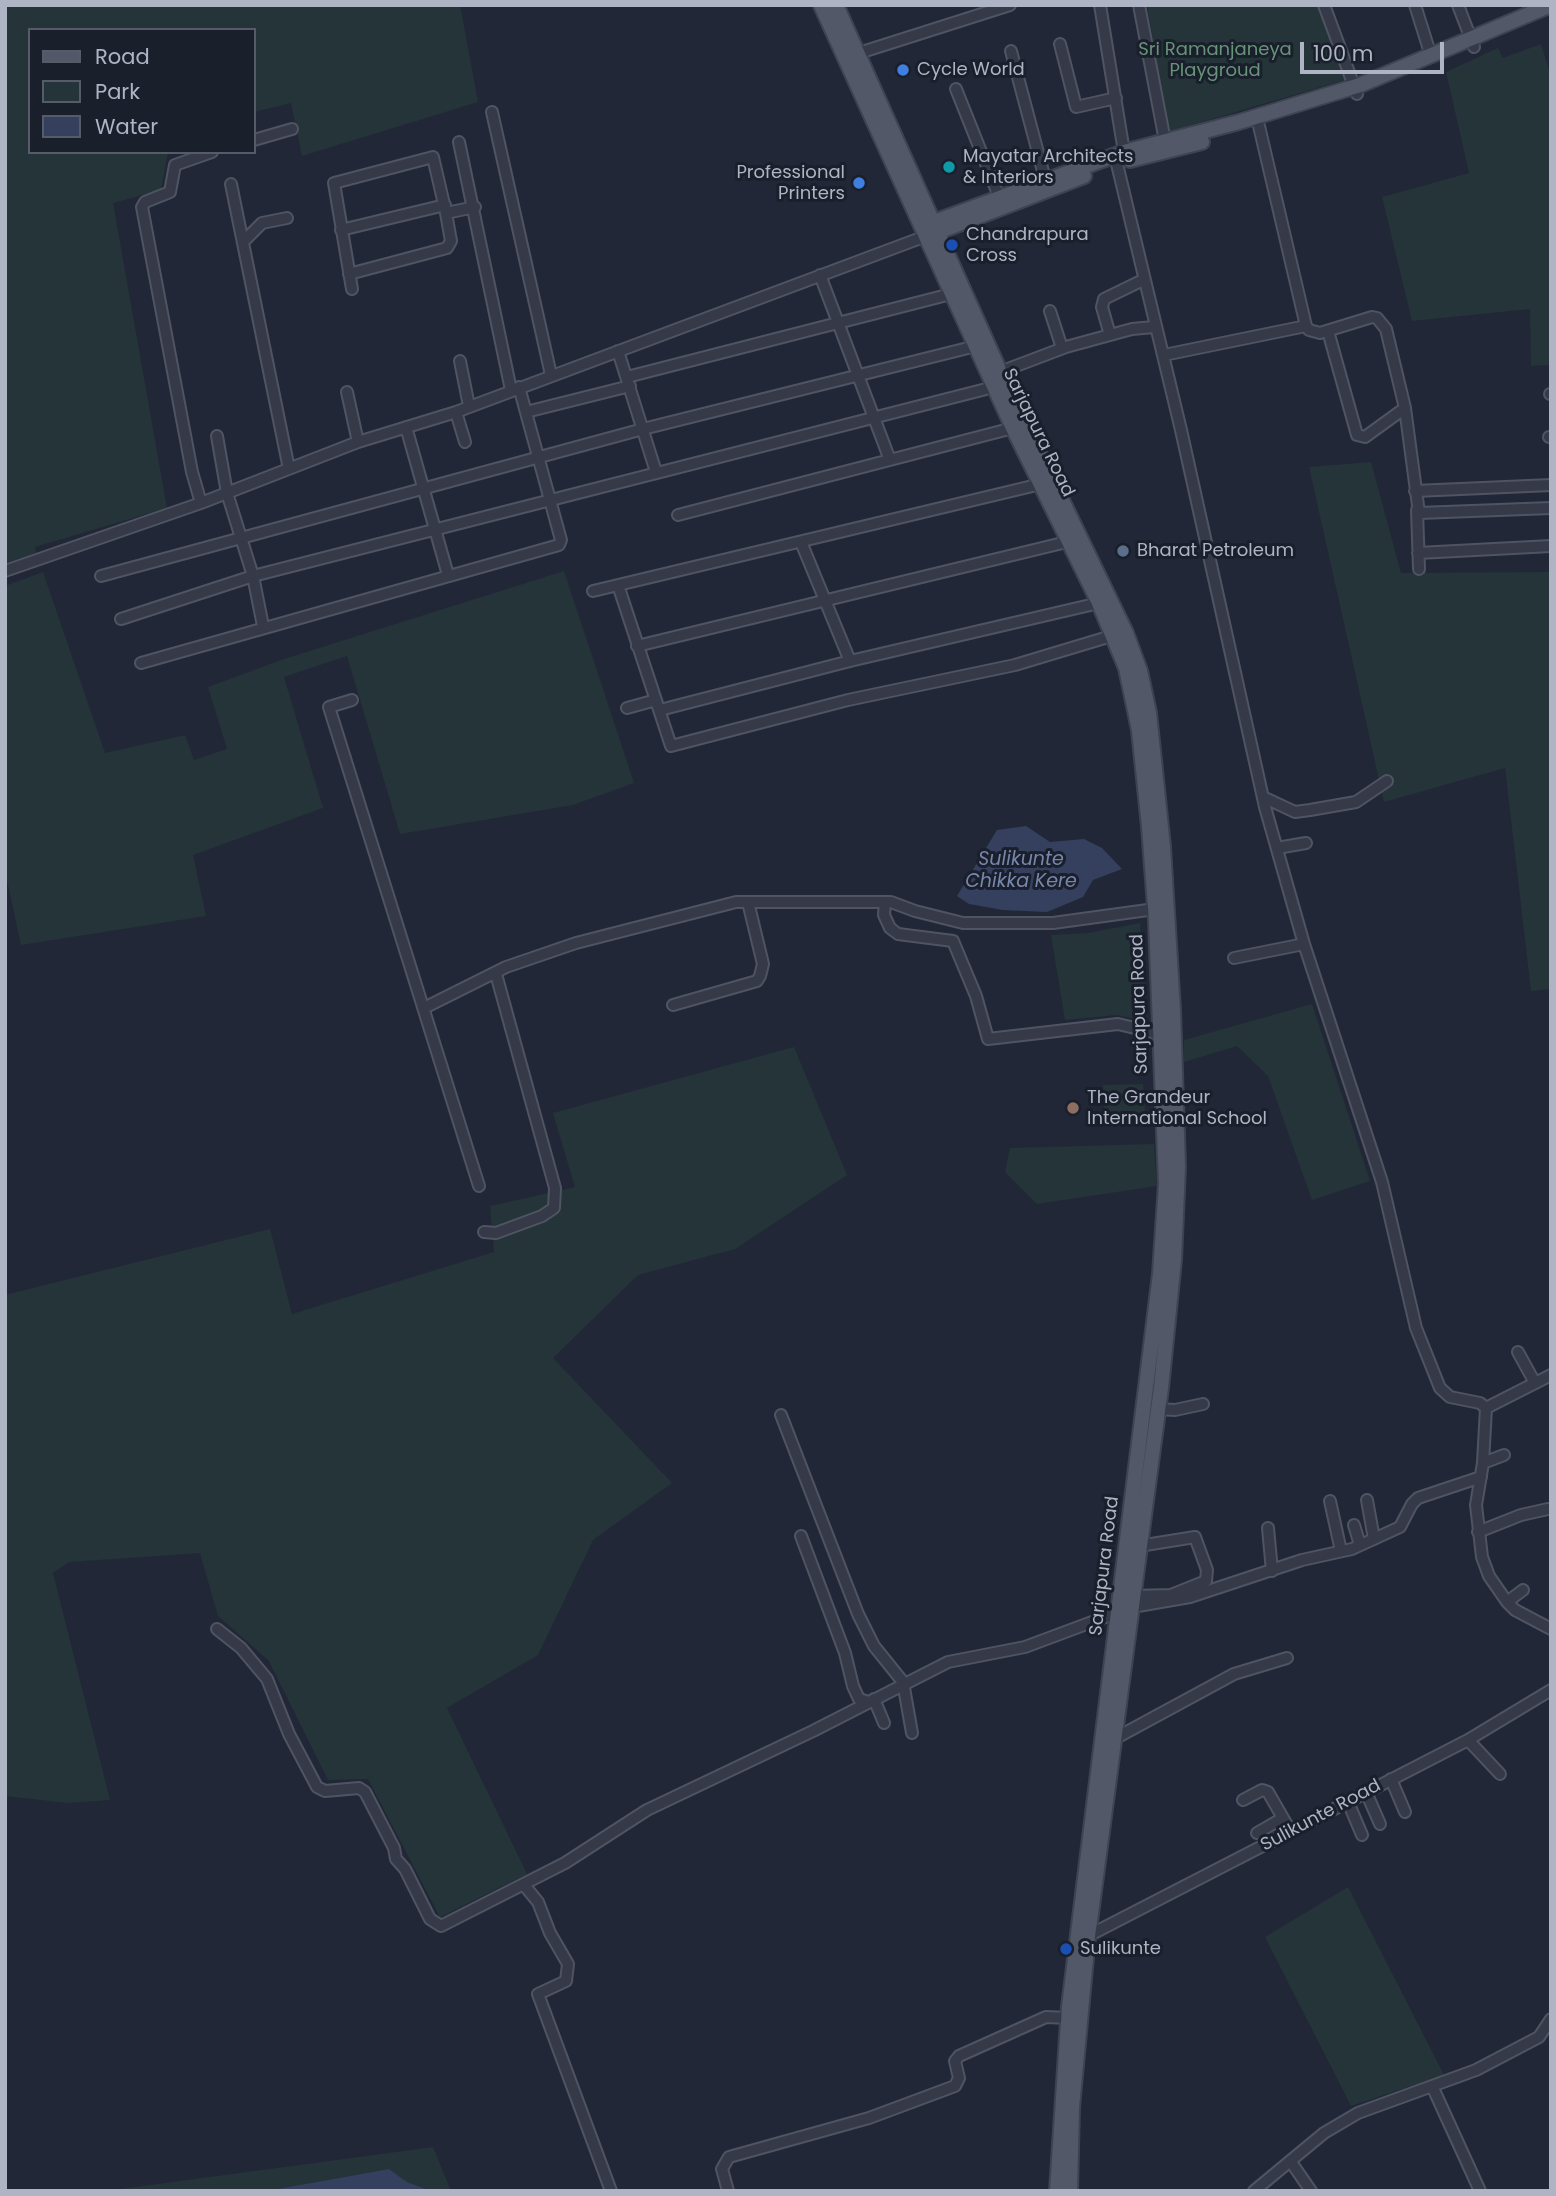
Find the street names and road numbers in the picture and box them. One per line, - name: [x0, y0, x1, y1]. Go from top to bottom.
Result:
- street label: Sarjapura Road: [998, 365, 1078, 501]
- street label: Sarjapura Road: [1127, 934, 1153, 1074]
- street label: Sarjapura Road: [1086, 1495, 1124, 1637]
- street label: Sulikunte Road: [1257, 1775, 1385, 1857]

